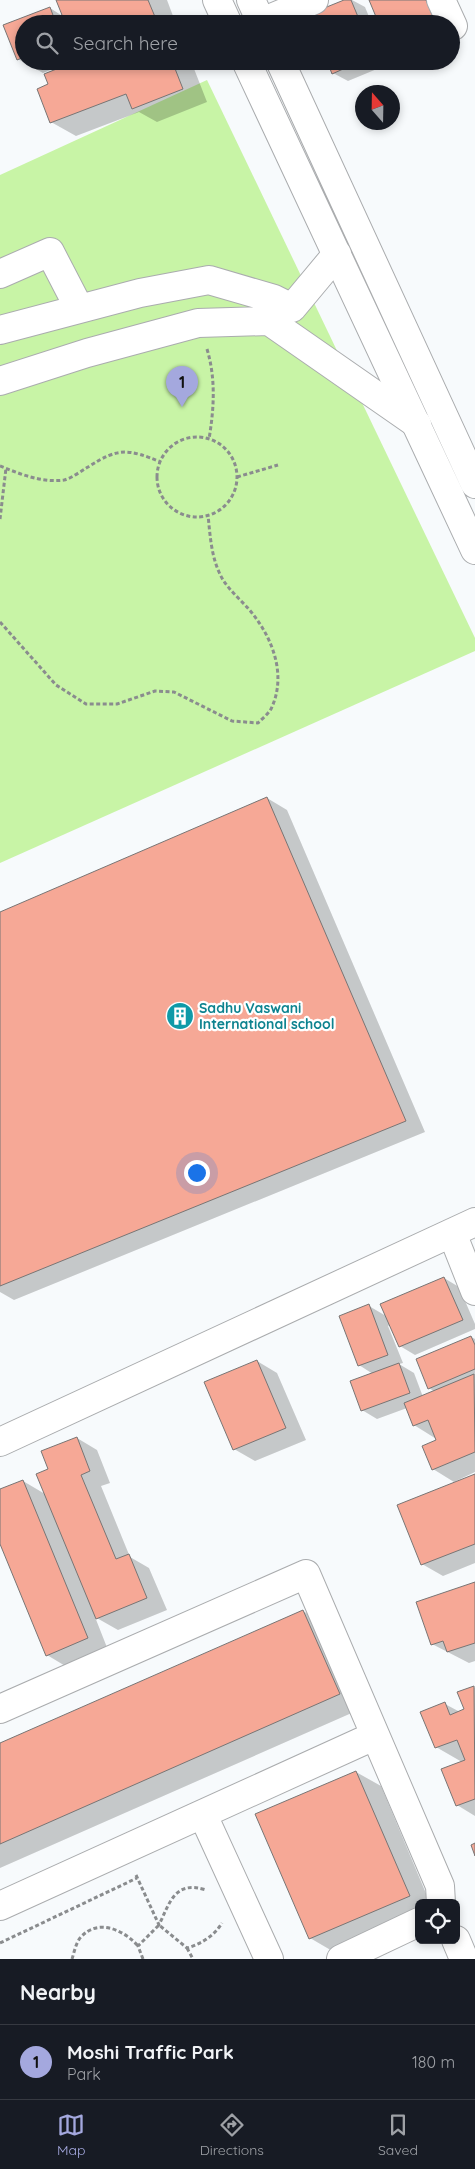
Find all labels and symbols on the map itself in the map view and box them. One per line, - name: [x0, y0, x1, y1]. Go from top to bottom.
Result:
- north arrow: [355, 85, 400, 130]
- pin: 1: [166, 366, 198, 407]
- place label: Sadhu Vaswani International school: [199, 999, 334, 1033]
- building icon: Sadhu Vaswani International school: [165, 1001, 195, 1031]
- your location: [184, 1160, 210, 1186]

